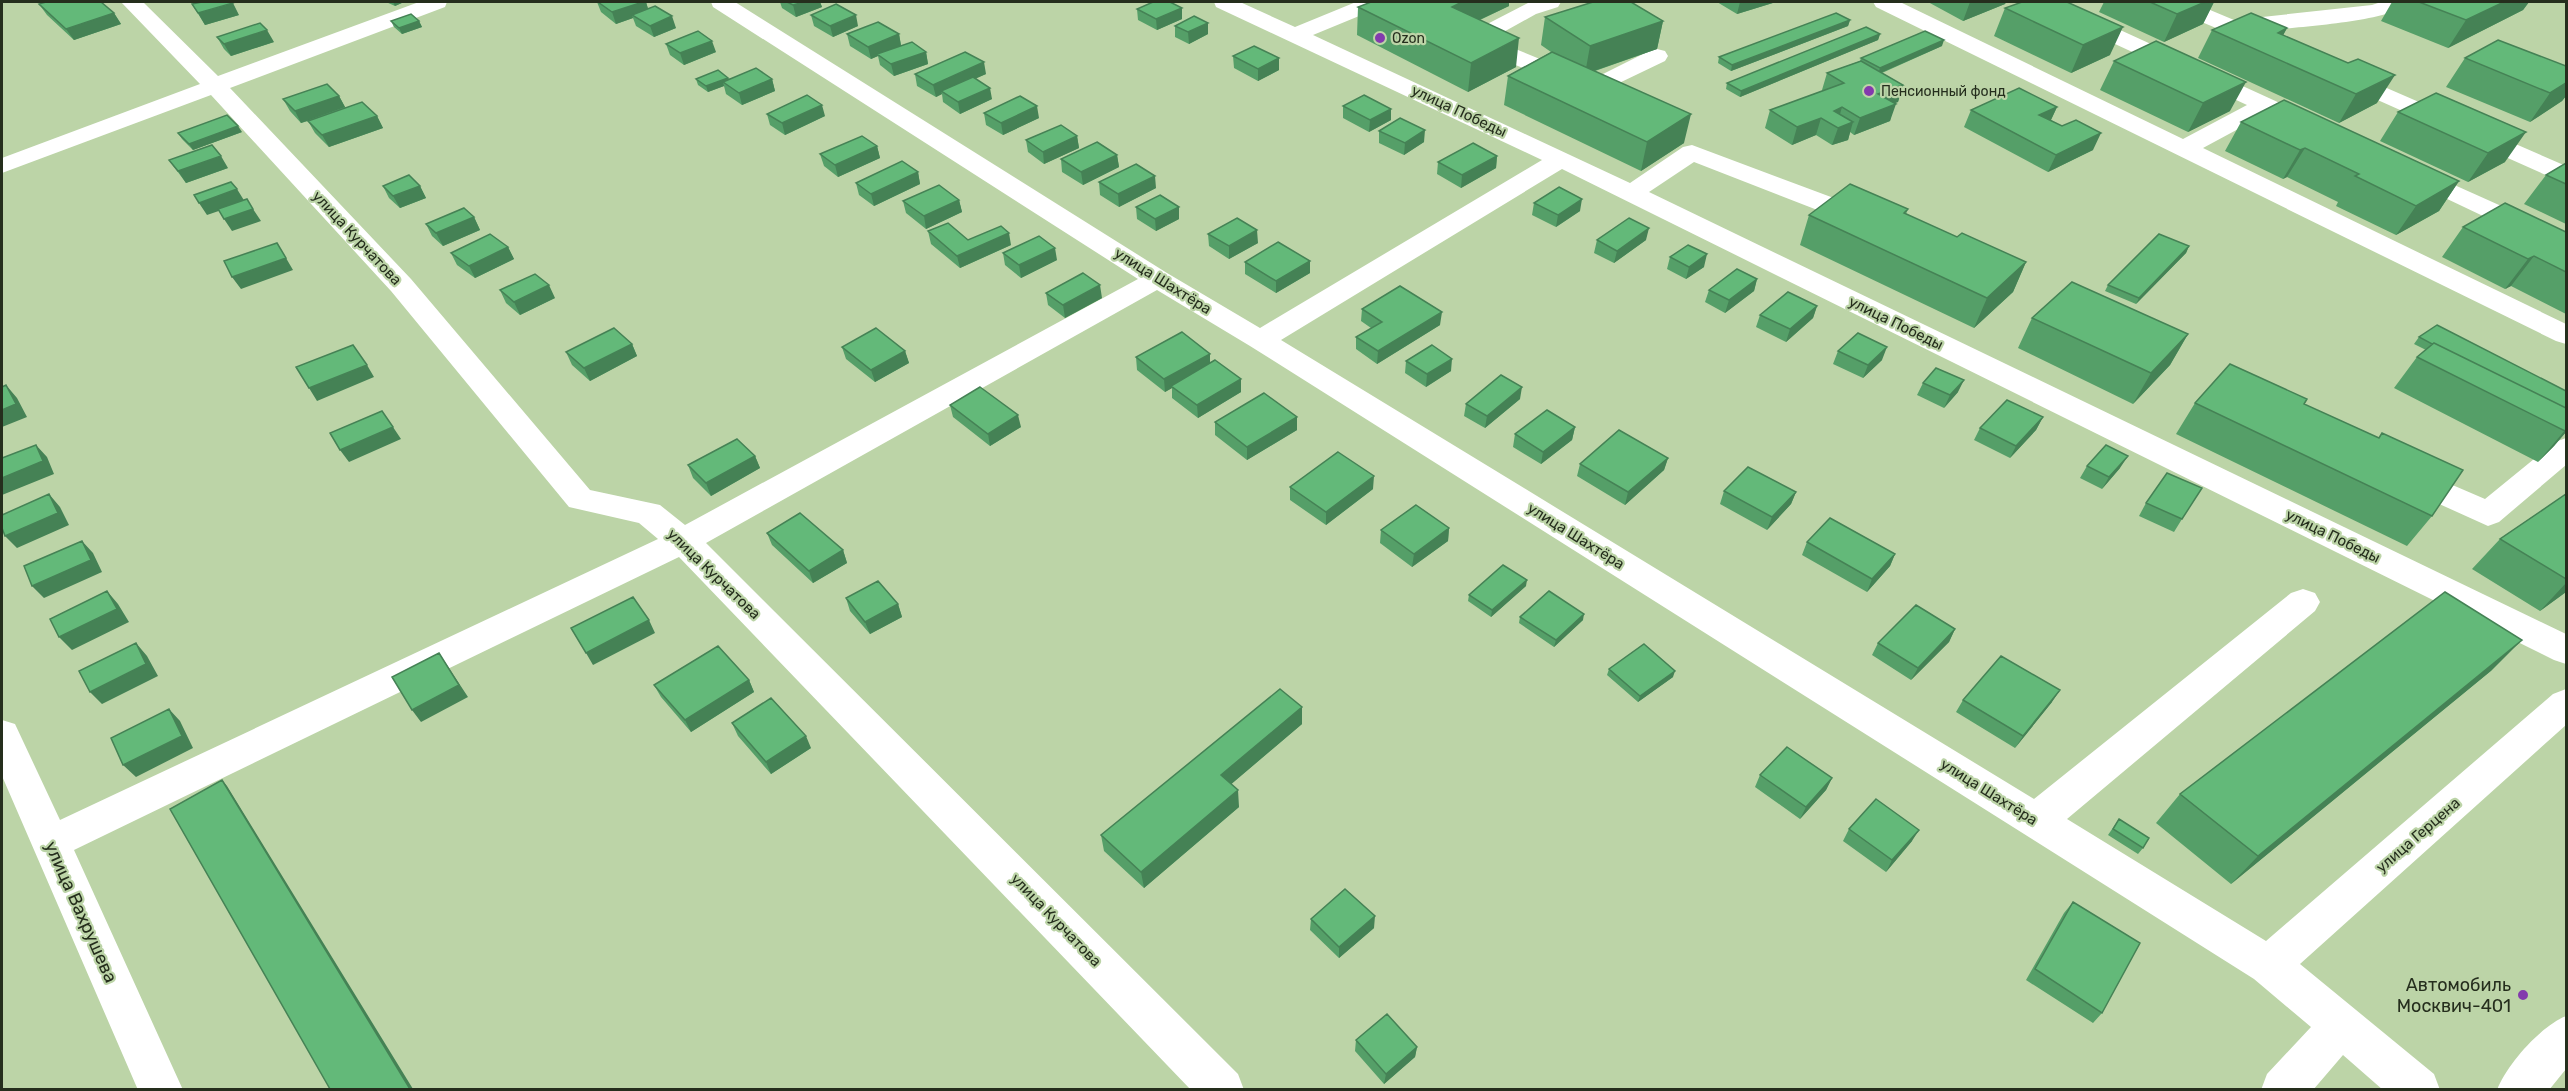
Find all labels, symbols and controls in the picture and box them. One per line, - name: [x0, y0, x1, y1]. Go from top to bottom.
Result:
- place label: Ozon: [1392, 30, 1425, 47]
- marker: Ozon: [1373, 31, 1387, 45]
- street label: улица Победы: [1409, 81, 1509, 141]
- place label: Пенсионный фонд: [1881, 83, 2006, 100]
- marker: Пенсионный фонд: [1862, 84, 1876, 98]
- street label: улица Курчатова: [309, 187, 405, 289]
- street label: улица Шахтёра: [1111, 244, 1215, 318]
- street label: улица Победы: [1846, 292, 1946, 354]
- street label: улица Шахтёра: [1524, 499, 1628, 573]
- street label: улица Победы: [2283, 505, 2383, 567]
- street label: улица Курчатова: [664, 525, 764, 623]
- street label: улица Шахтёра: [1937, 755, 2041, 829]
- street label: улица Герцена: [2372, 794, 2464, 876]
- street label: улица Вахрушева: [40, 838, 122, 986]
- street label: улица Курчатова: [1007, 870, 1105, 970]
- place label: Автомобиль Москвич-401: [2397, 974, 2511, 1017]
- marker: Автомобиль Москвич-401: [2516, 988, 2530, 1002]

